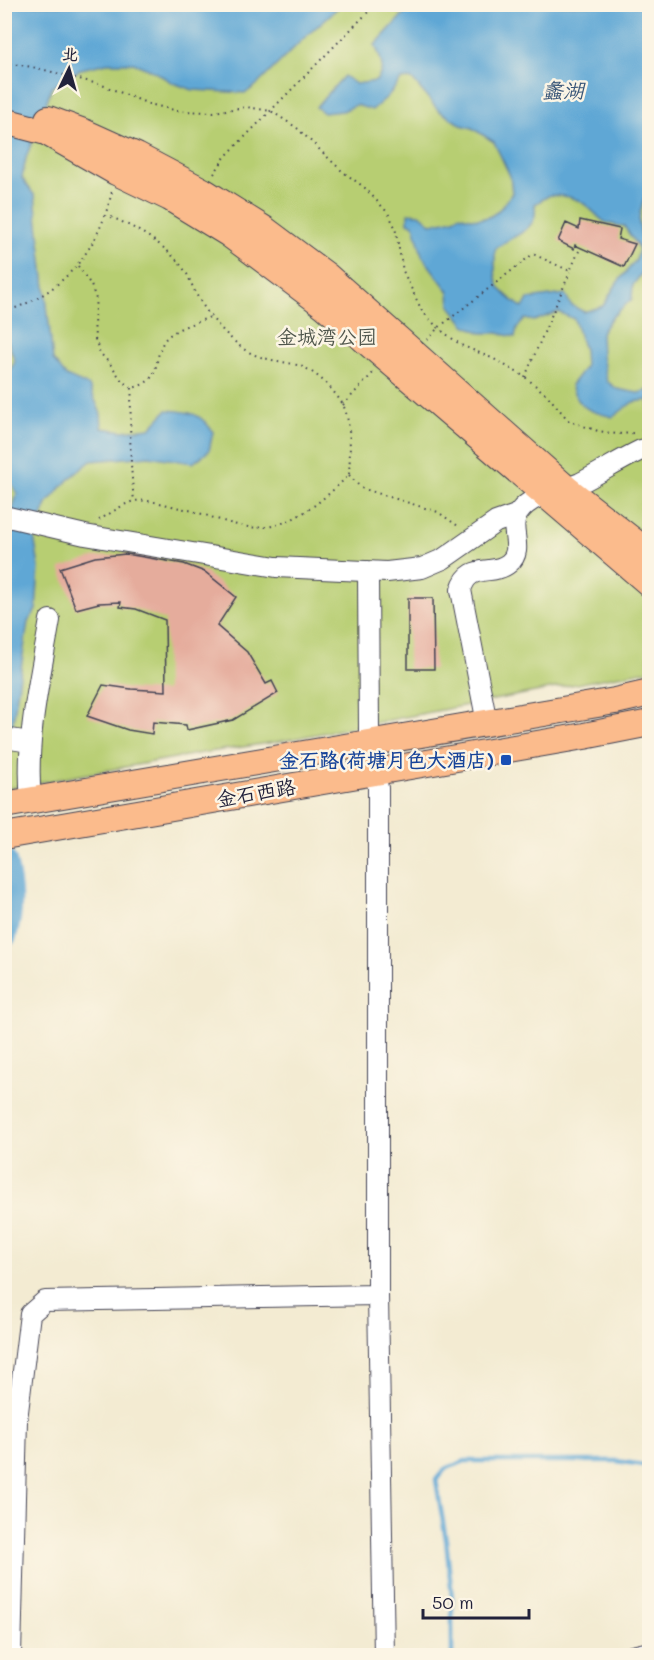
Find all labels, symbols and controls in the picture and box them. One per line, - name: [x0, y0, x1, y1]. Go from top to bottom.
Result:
- north arrow: [39, 39, 99, 99]
- text: 北: [61, 42, 79, 65]
- water label: 蠡湖: [542, 76, 586, 103]
- park label: 金城湾公园: [277, 323, 377, 349]
- place label: 金石路(荷塘月色大酒店): [279, 746, 494, 772]
- marker: 金石路(荷塘月色大酒店): [499, 753, 513, 767]
- street label: 金石西路: [214, 772, 298, 812]
- scale bar: [423, 1582, 530, 1620]
- text: 50 m: [432, 1590, 474, 1614]

